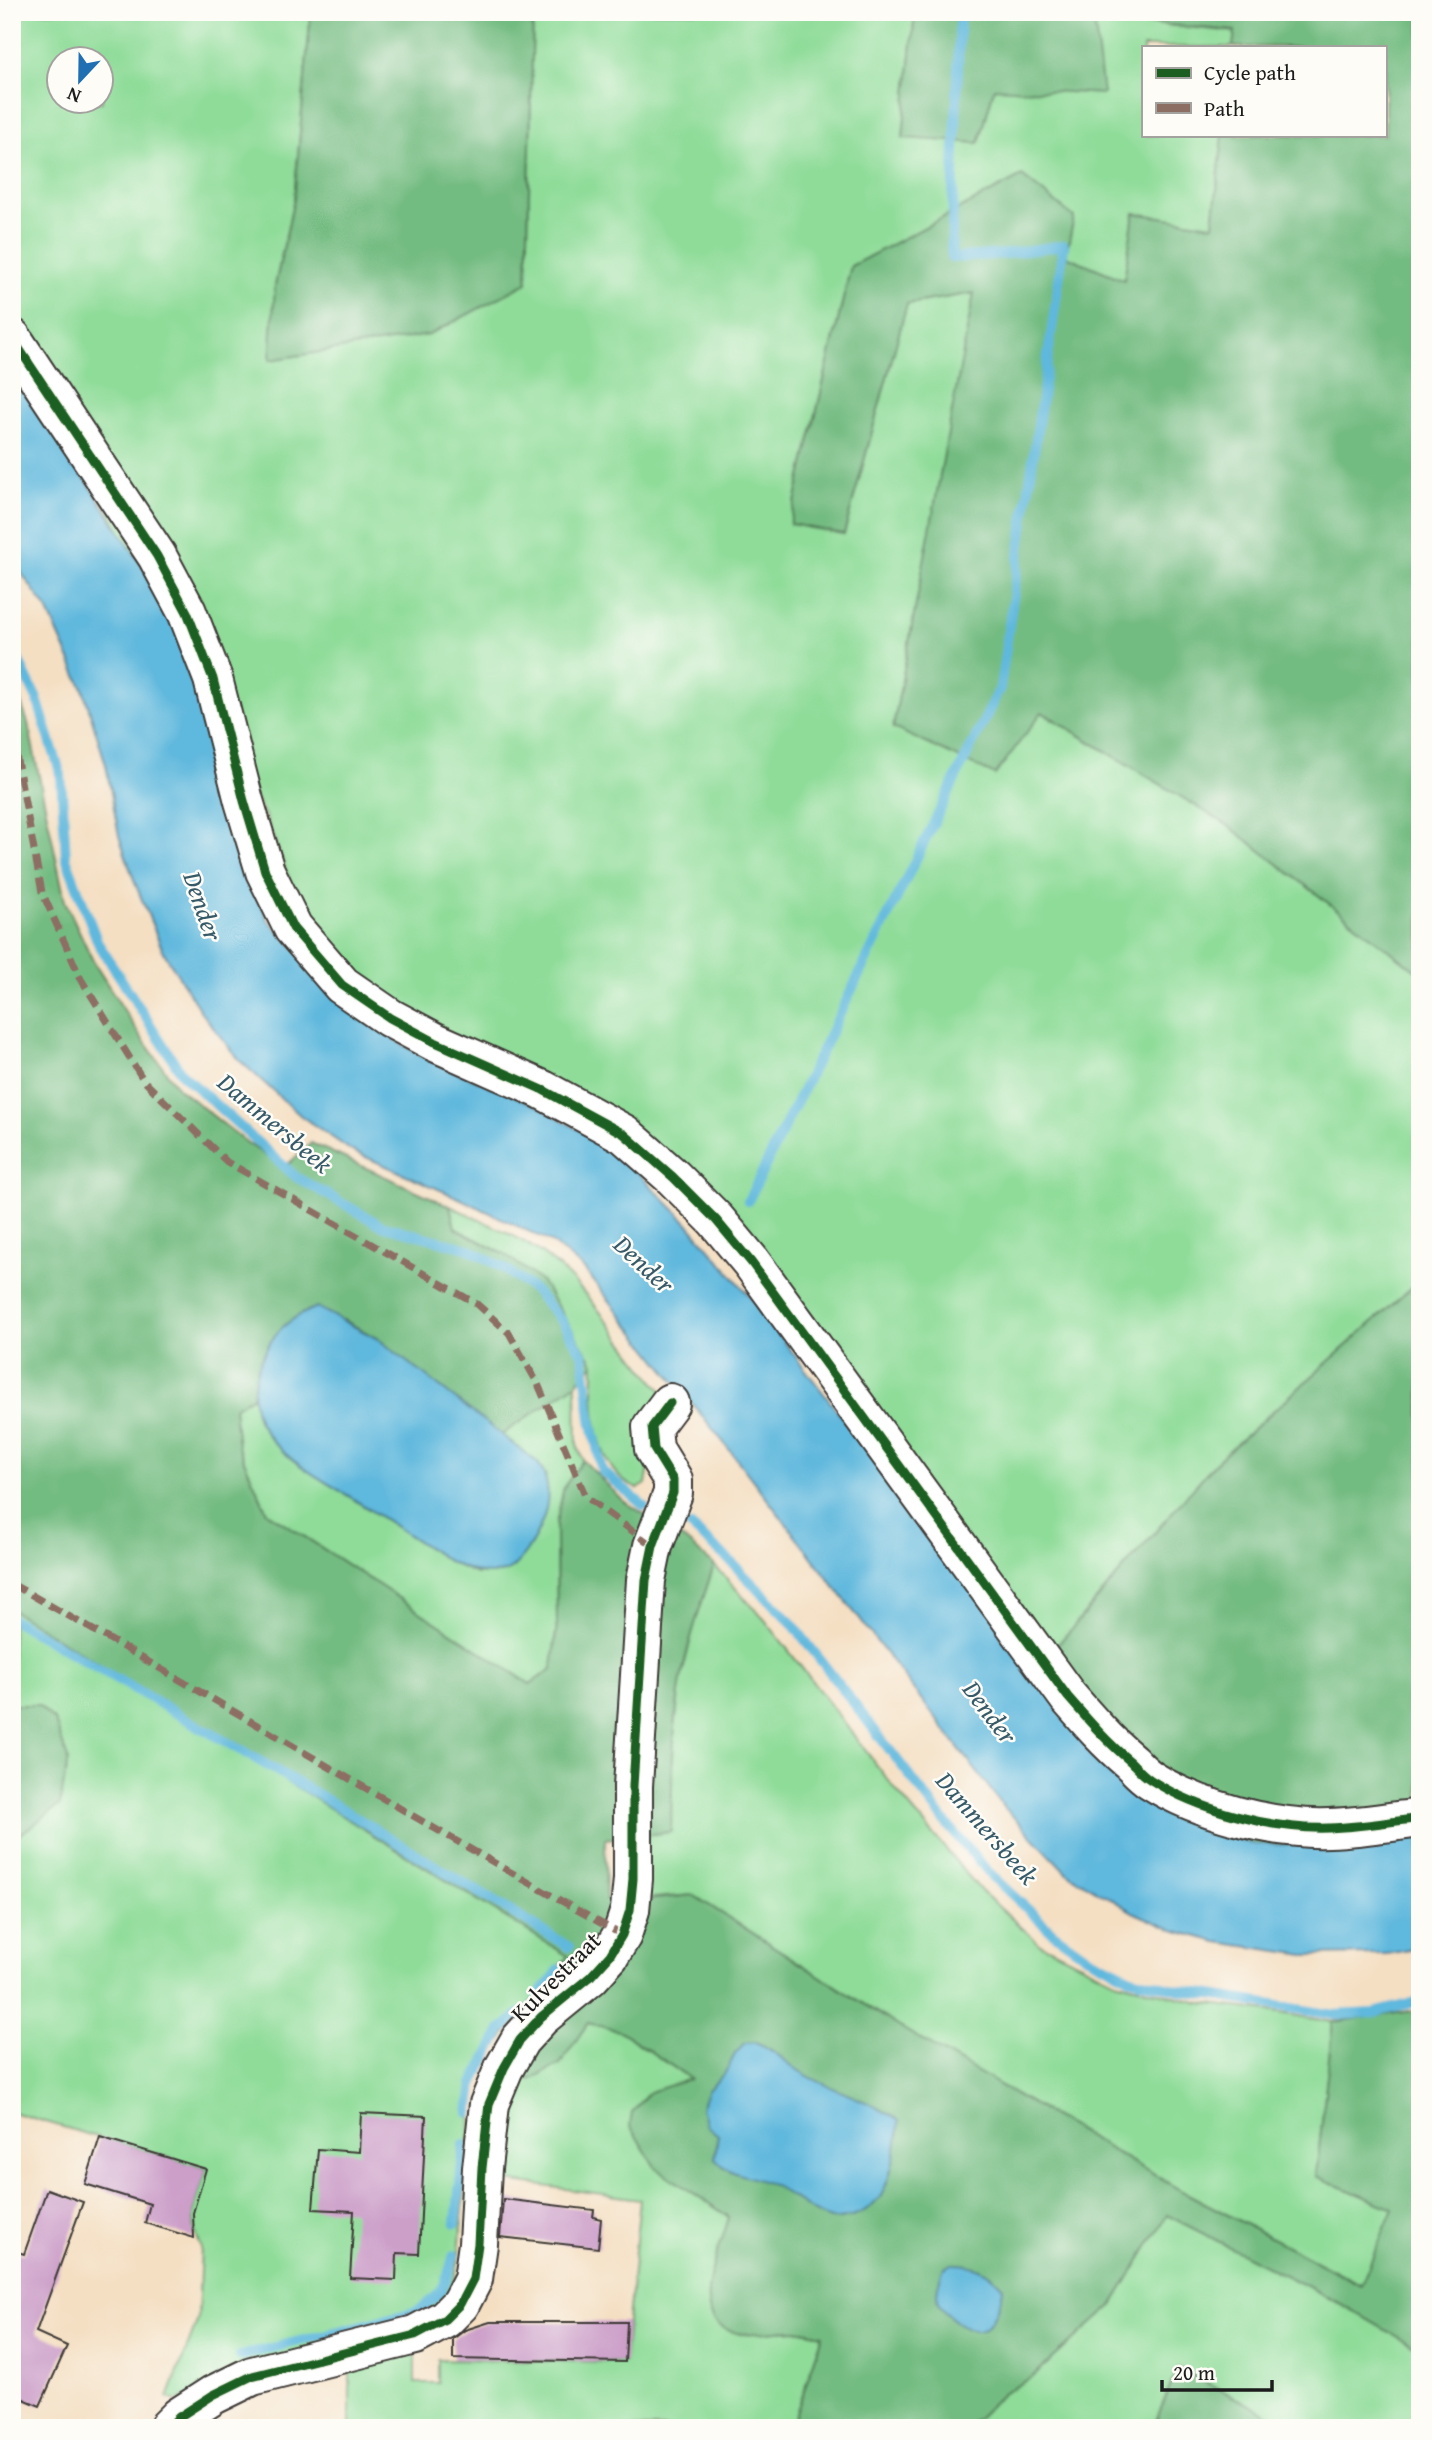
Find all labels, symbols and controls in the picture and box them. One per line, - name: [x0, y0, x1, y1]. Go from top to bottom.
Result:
- north arrow: [46, 46, 116, 116]
- legend: [1142, 46, 1386, 136]
- text: Cycle path: [1204, 57, 1296, 88]
- text: N: [62, 80, 85, 111]
- text: Path: [1204, 93, 1245, 124]
- water label: Dender: [173, 865, 234, 947]
- water label: Dammersbeek: [209, 1062, 341, 1182]
- water label: Dender: [604, 1225, 685, 1303]
- water label: Dender: [953, 1671, 1028, 1753]
- water label: Dammersbeek: [926, 1761, 1048, 1893]
- street label: Kulvestraat: [502, 1923, 609, 2030]
- scale bar: [1162, 2349, 1273, 2393]
- text: 20 m: [1173, 2357, 1215, 2388]

